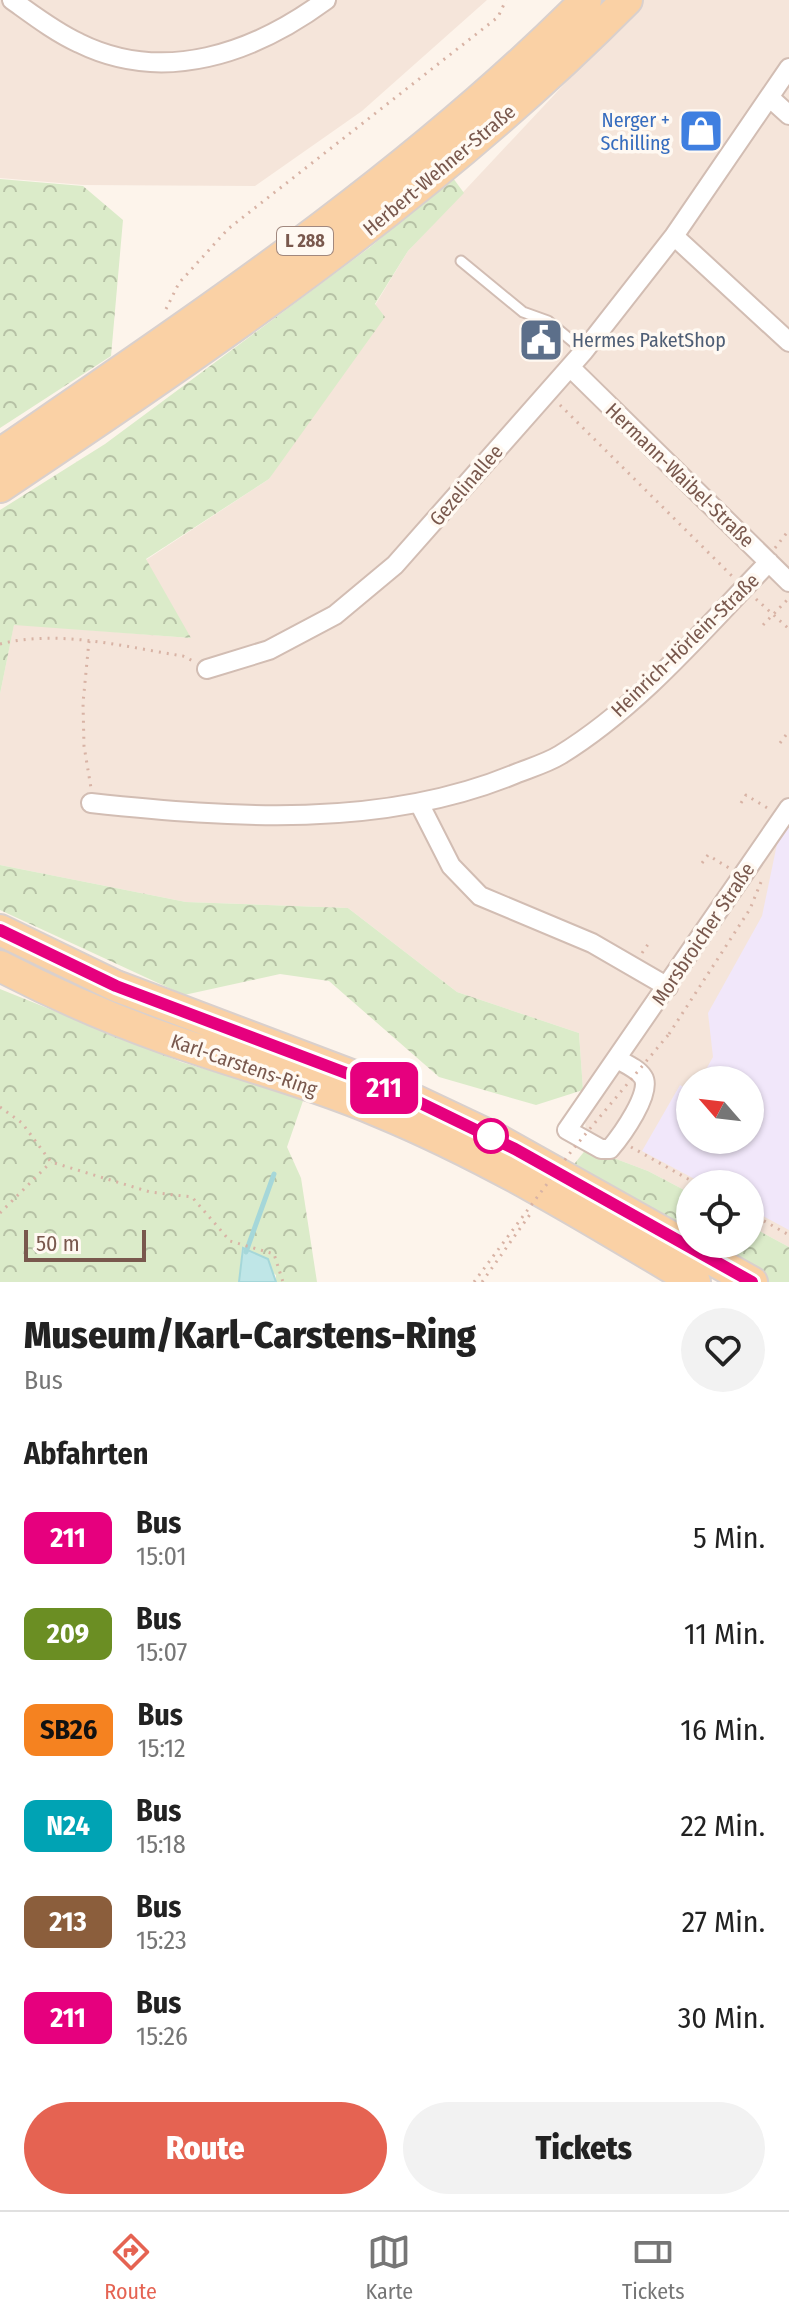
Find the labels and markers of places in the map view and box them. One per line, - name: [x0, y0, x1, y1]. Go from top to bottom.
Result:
- shop icon: Nerger + Schilling: [677, 107, 725, 155]
- place label: Nerger + Schilling: [600, 108, 671, 155]
- public building icon: Hermes PaketShop: [517, 316, 565, 364]
- place label: Hermes PaketShop: [572, 328, 726, 352]
- unlabelled marker: [474, 1119, 508, 1153]

